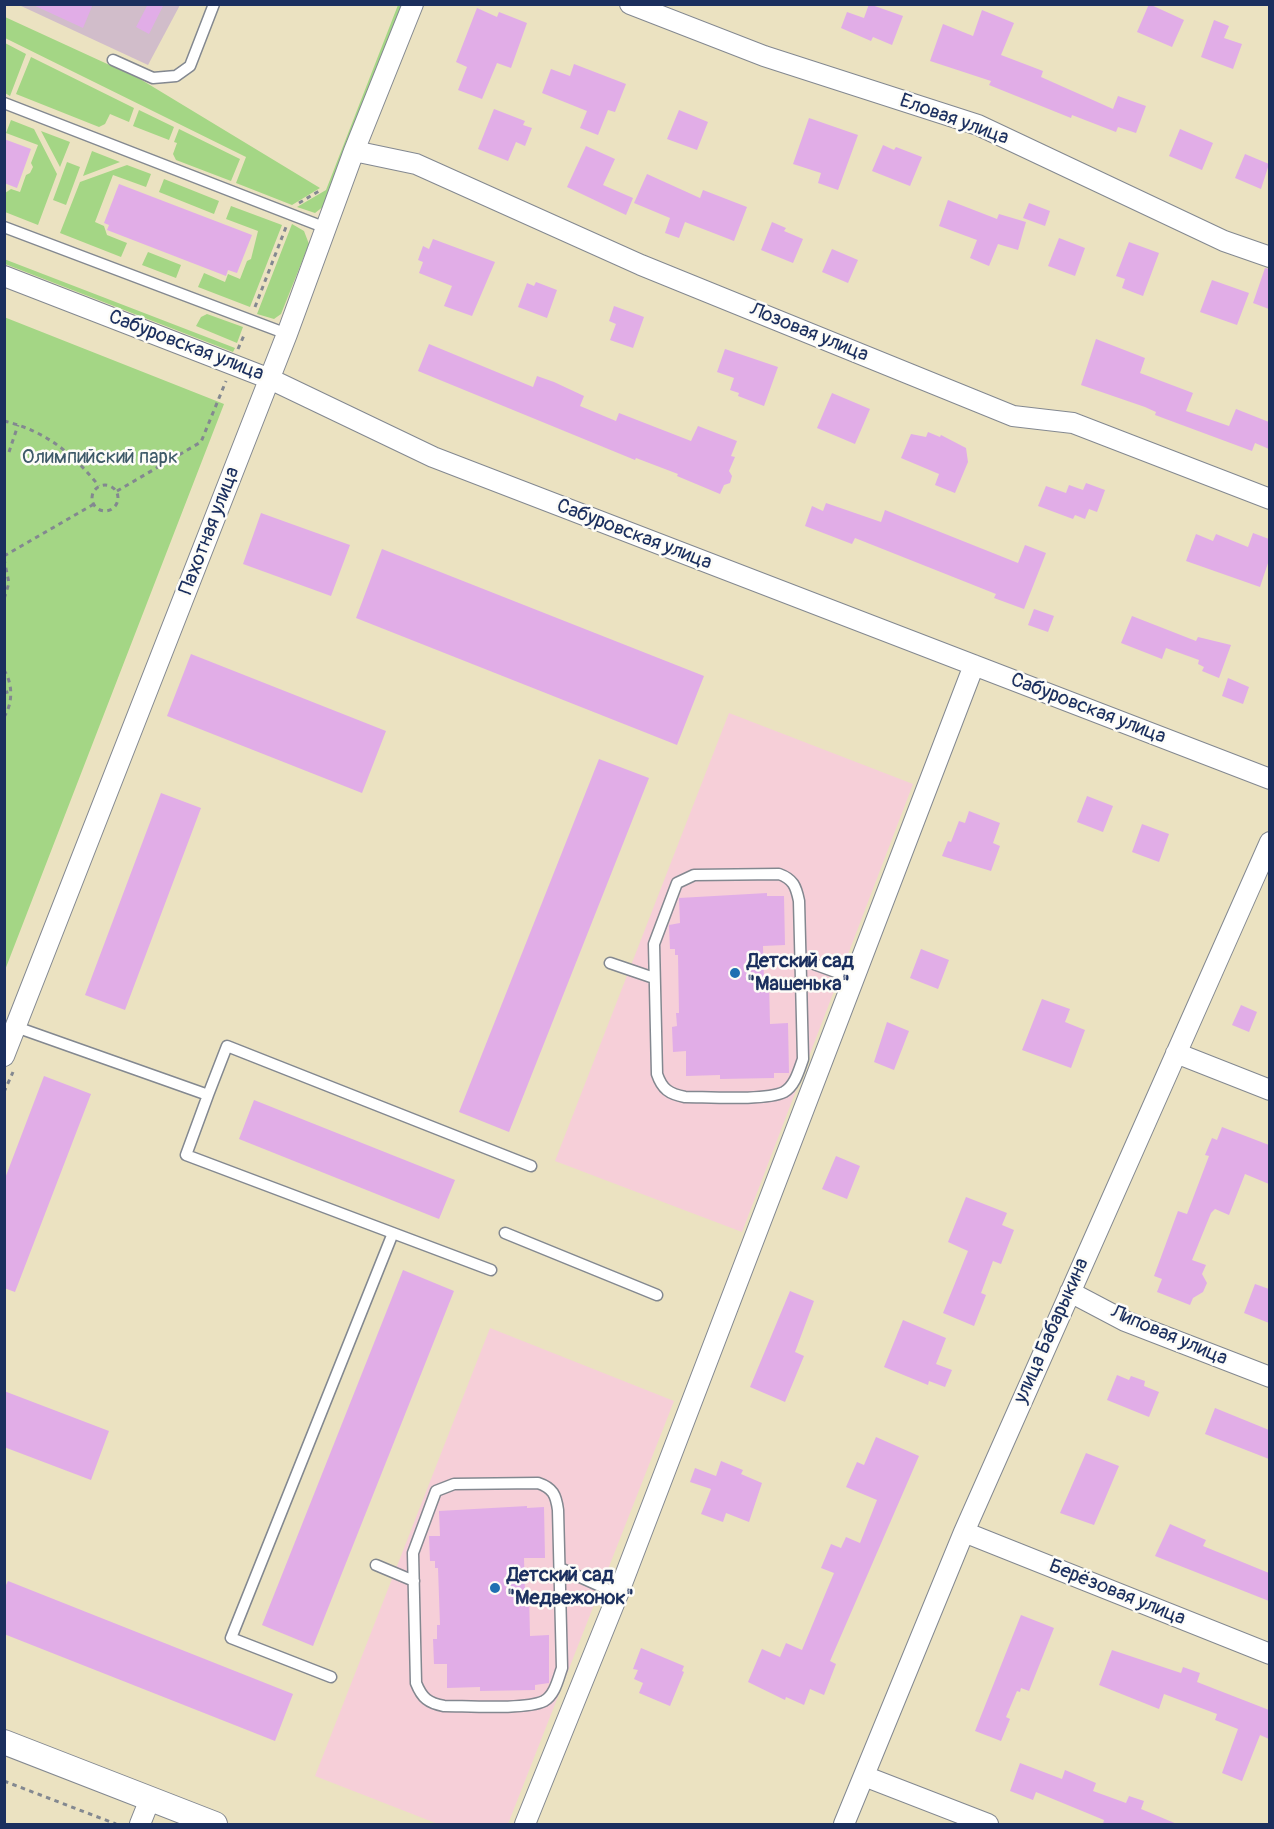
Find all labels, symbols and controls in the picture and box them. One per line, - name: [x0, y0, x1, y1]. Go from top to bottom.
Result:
- street label: Еловая улица: [896, 89, 1012, 151]
- street label: Лозовая улица: [746, 298, 872, 368]
- street label: Сабуровская улица: [105, 305, 267, 387]
- park label: Олимпийский парк: [22, 446, 178, 470]
- street label: Пахотная улица: [175, 464, 245, 598]
- street label: Сабуровская улица: [553, 494, 715, 576]
- street label: Сабуровская улица: [1007, 668, 1169, 750]
- place label: Детский сад "Машенька": [747, 950, 854, 997]
- marker: Детский сад "Машенька": [728, 966, 742, 980]
- street label: улица Бабарыкина: [1009, 1255, 1095, 1407]
- street label: Липовая улица: [1107, 1301, 1231, 1371]
- street label: Берёзовая улица: [1045, 1555, 1189, 1631]
- place label: Детский сад "Медвежонок": [507, 1564, 634, 1611]
- marker: Детский сад "Медвежонок": [488, 1581, 502, 1595]

